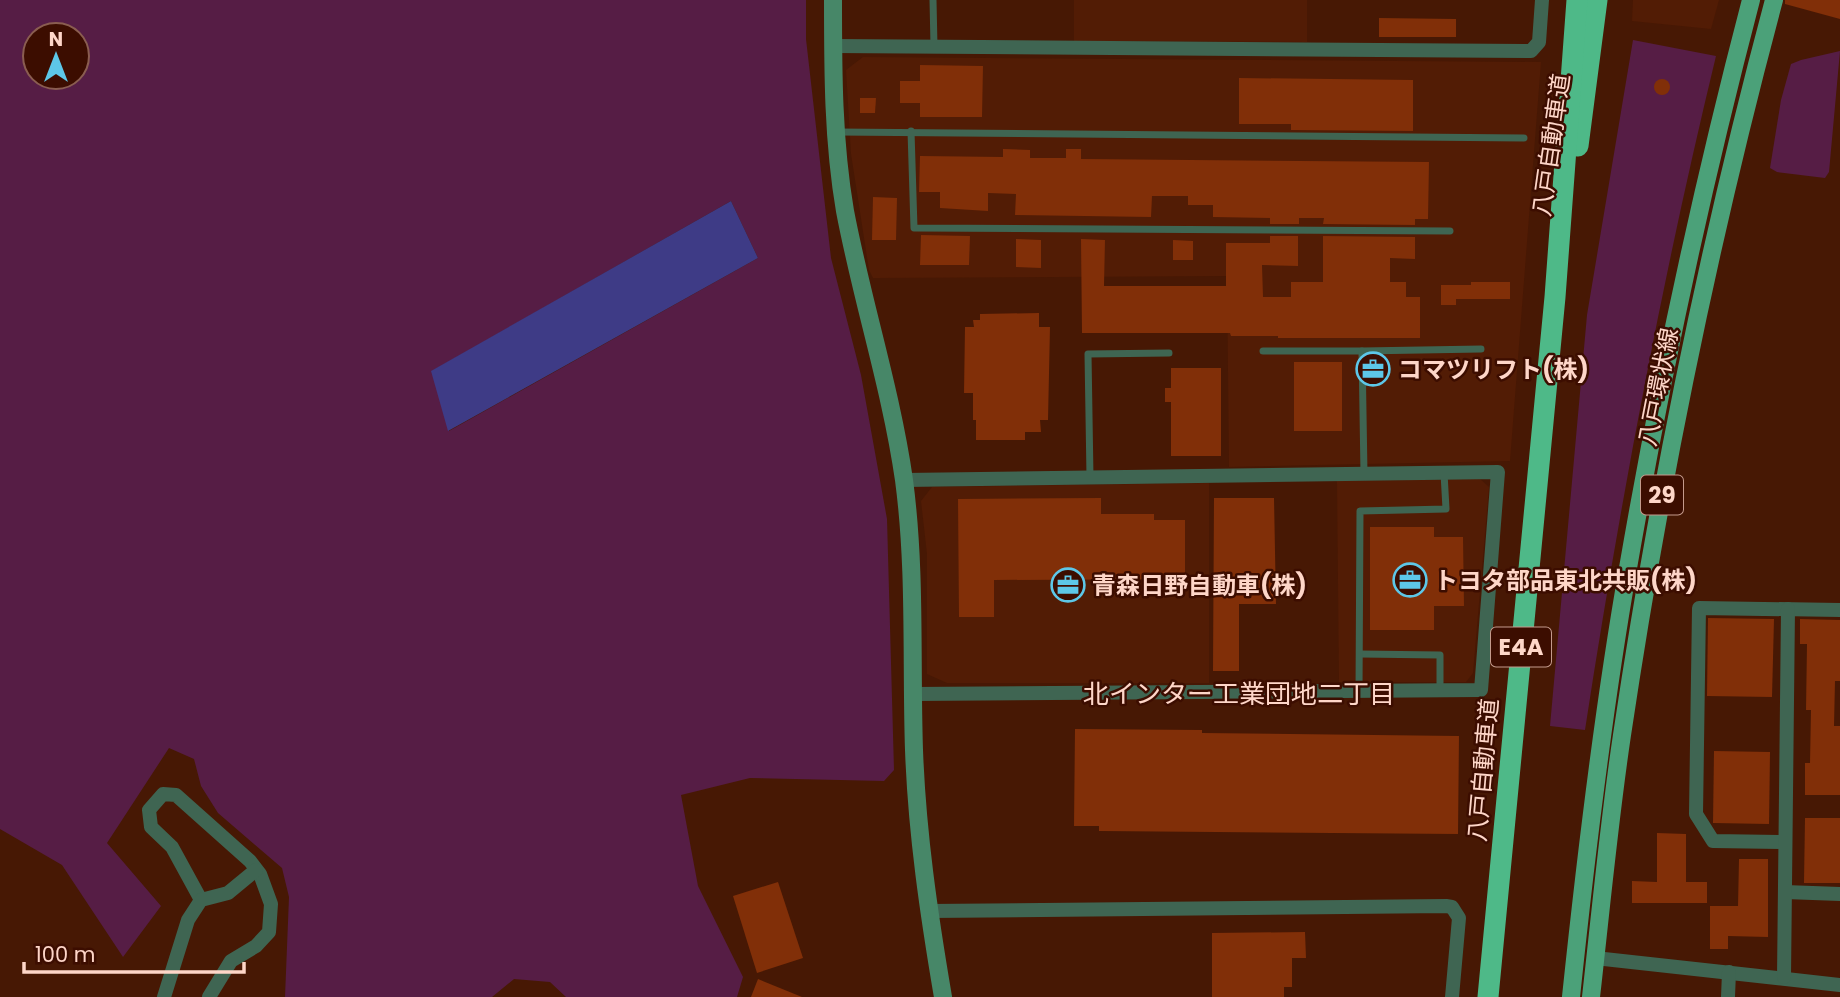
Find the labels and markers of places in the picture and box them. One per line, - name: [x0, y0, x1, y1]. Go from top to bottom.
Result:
- office icon: コマツリフト(株): [1354, 350, 1392, 388]
- place label: コマツリフト(株): [1398, 353, 1589, 386]
- office icon: トヨタ部品東北共販(株): [1391, 561, 1429, 599]
- place label: トヨタ部品東北共販(株): [1434, 564, 1697, 597]
- office icon: 青森日野自動車(株): [1049, 566, 1087, 604]
- place label: 青森日野自動車(株): [1092, 569, 1307, 602]

